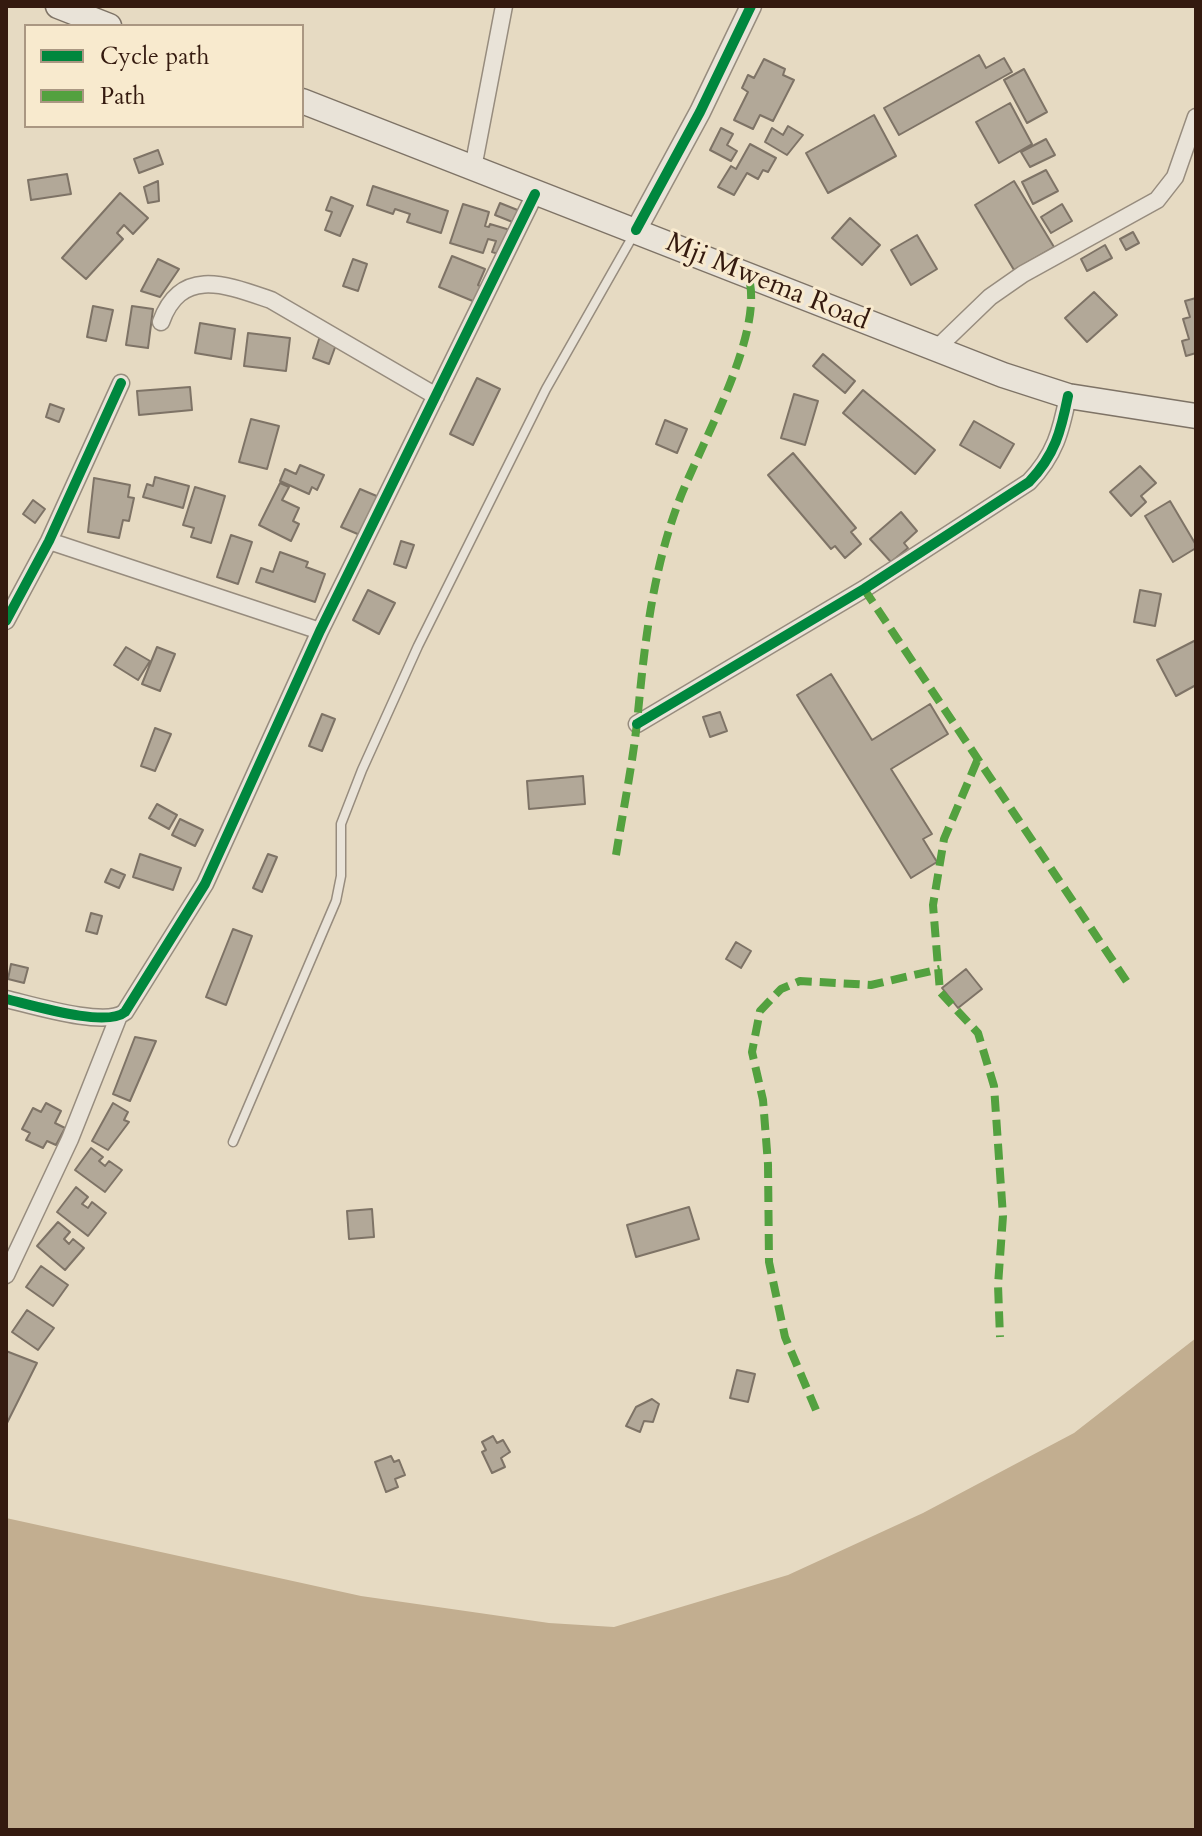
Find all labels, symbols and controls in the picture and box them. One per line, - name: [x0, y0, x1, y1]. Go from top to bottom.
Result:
- legend: [24, 24, 304, 128]
- text: Cycle path: [100, 40, 209, 73]
- text: Path: [100, 80, 145, 113]
- street label: Mji Mwema Road: [661, 227, 873, 339]

